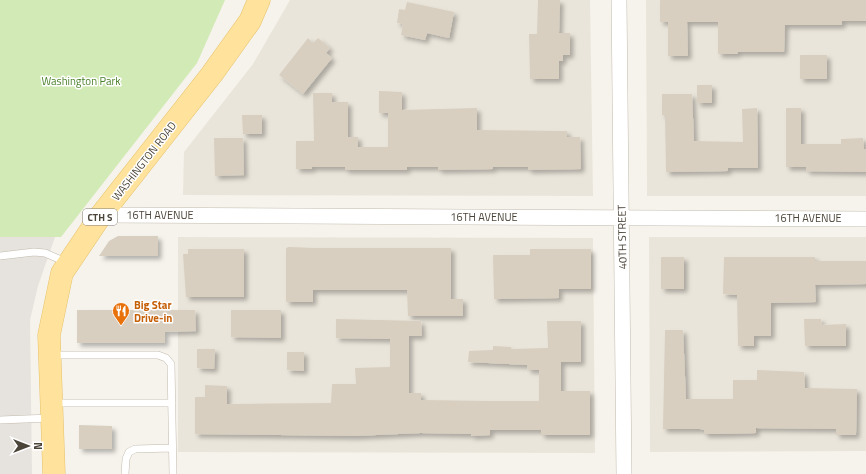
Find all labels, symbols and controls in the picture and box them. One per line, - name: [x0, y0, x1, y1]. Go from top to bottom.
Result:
- park label: Washington Park: [41, 73, 121, 89]
- street label: WASHINGTON ROAD: [108, 118, 180, 204]
- street label: 40TH STREET: [613, 204, 631, 269]
- street label: 16TH AVENUE: [126, 207, 194, 223]
- road number: CTH S: [83, 209, 117, 225]
- street label: 16TH AVENUE: [450, 209, 518, 225]
- street label: 16TH AVENUE: [774, 210, 842, 226]
- place label: Big Star Drive-in: [134, 297, 172, 326]
- restaurant icon: Big Star Drive-in: [111, 301, 131, 326]
- north arrow: [8, 426, 48, 466]
- text: N: [30, 442, 46, 450]

